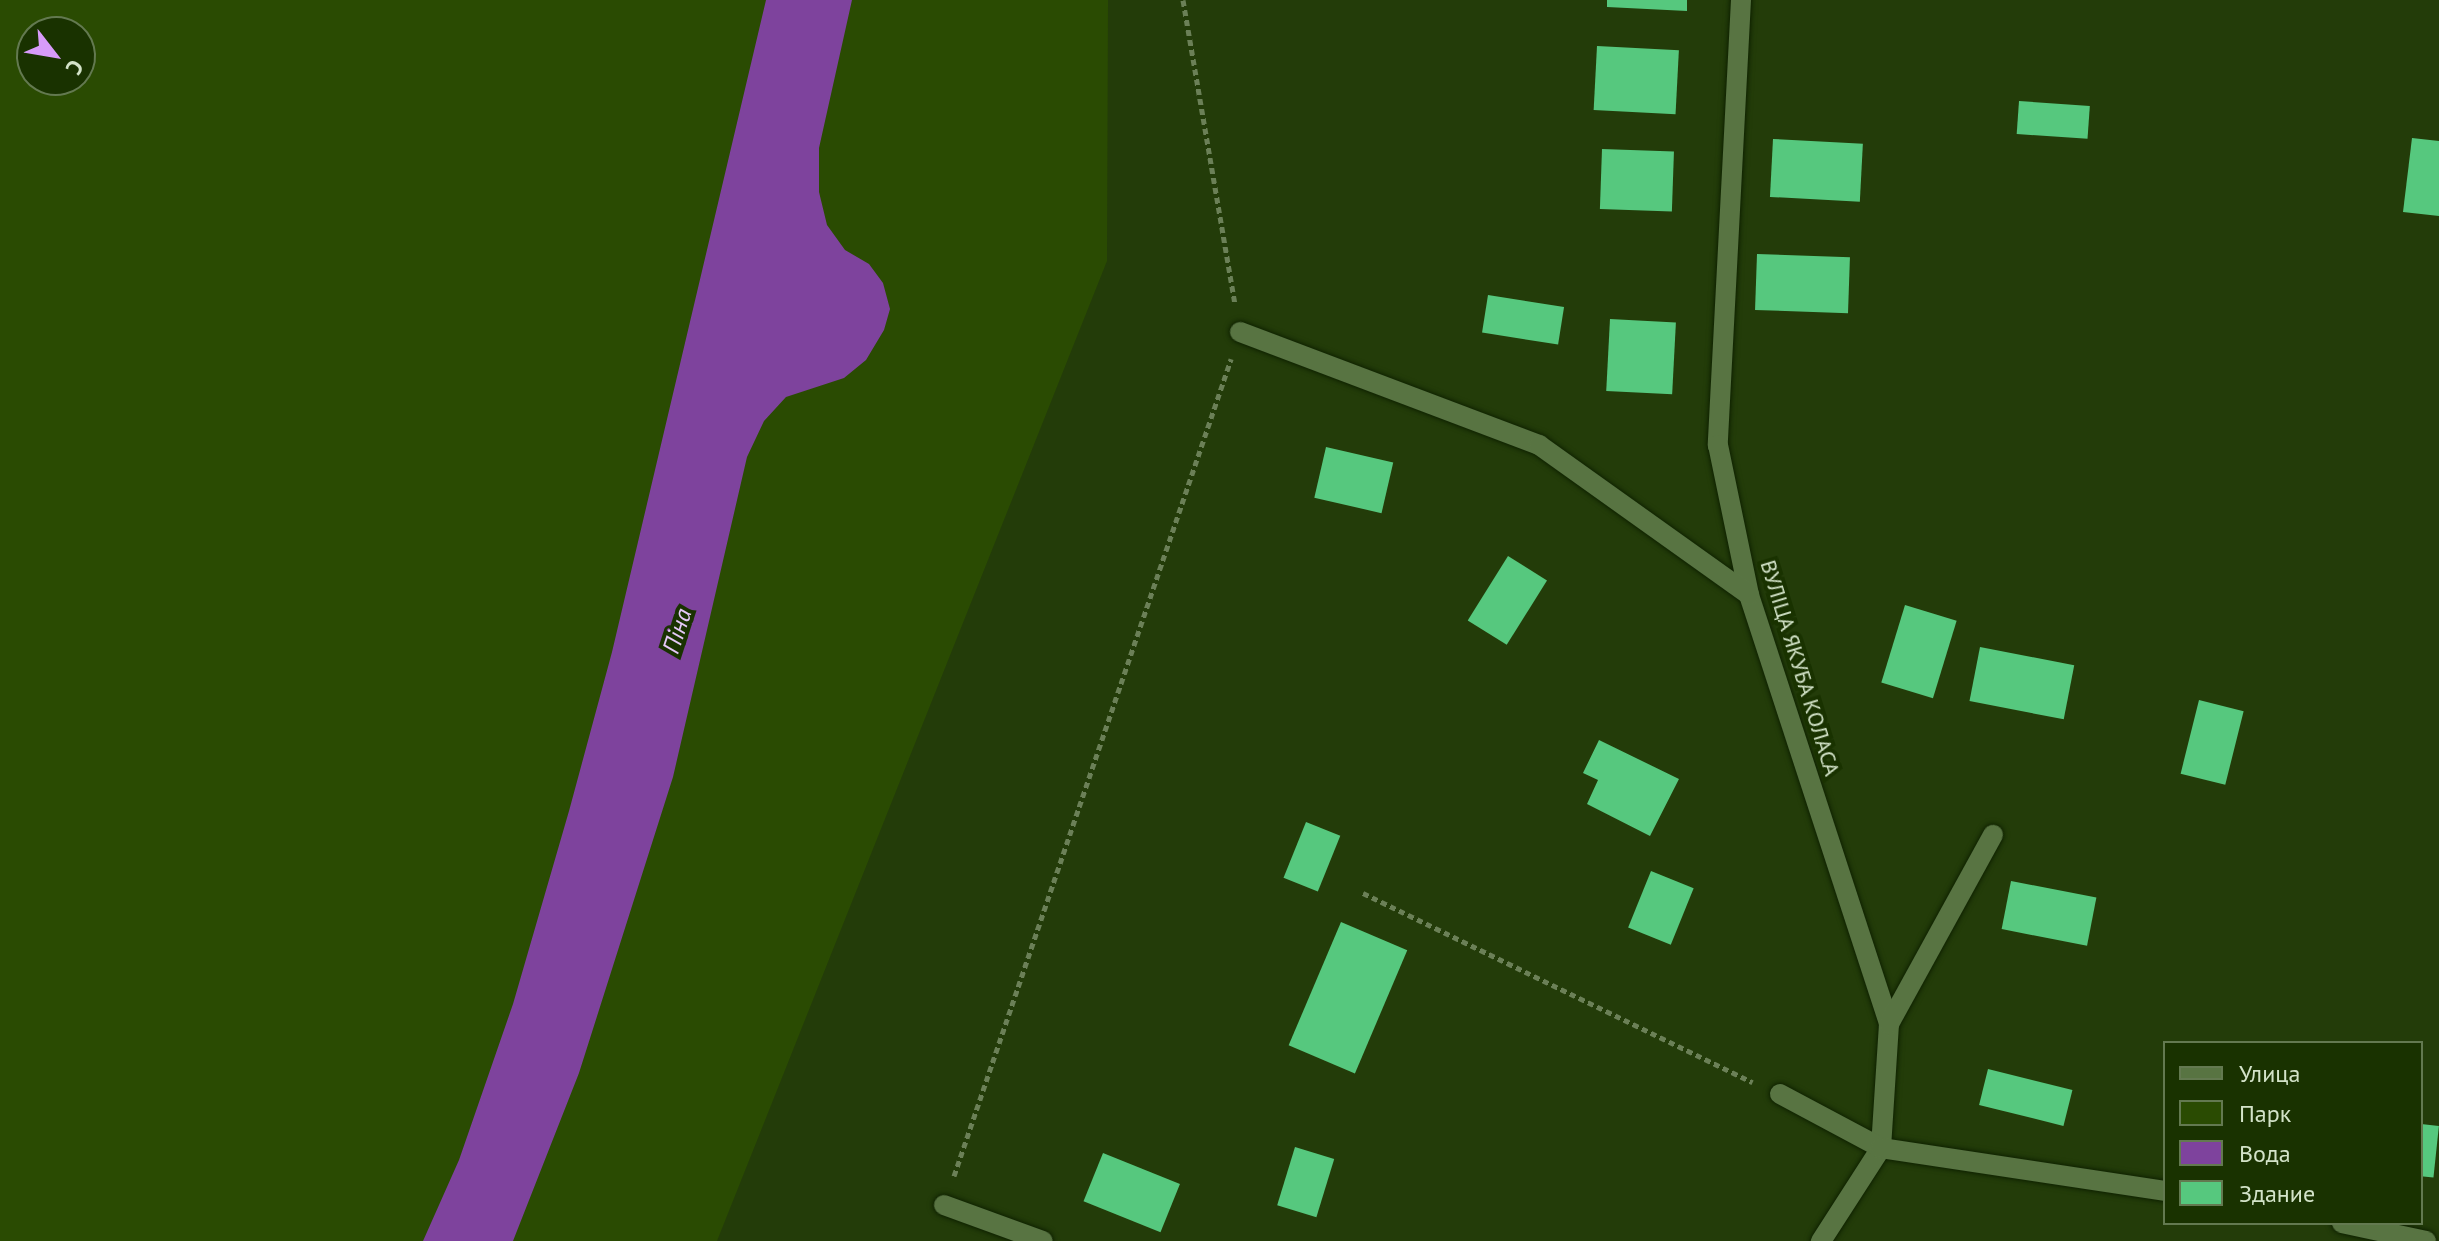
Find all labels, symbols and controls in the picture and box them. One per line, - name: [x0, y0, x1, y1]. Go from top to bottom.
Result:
- north arrow: [16, 16, 96, 96]
- text: С: [60, 55, 90, 80]
- street label: ВУЛІЦА ЯКУБА КОЛАСА: [1754, 556, 1846, 780]
- water label: Піна: [656, 605, 698, 657]
- legend: [2163, 1041, 2423, 1225]
- text: Улица: [2239, 1058, 2300, 1089]
- text: Парк: [2239, 1098, 2291, 1129]
- text: Вода: [2239, 1138, 2291, 1169]
- text: Здание: [2239, 1178, 2315, 1209]

